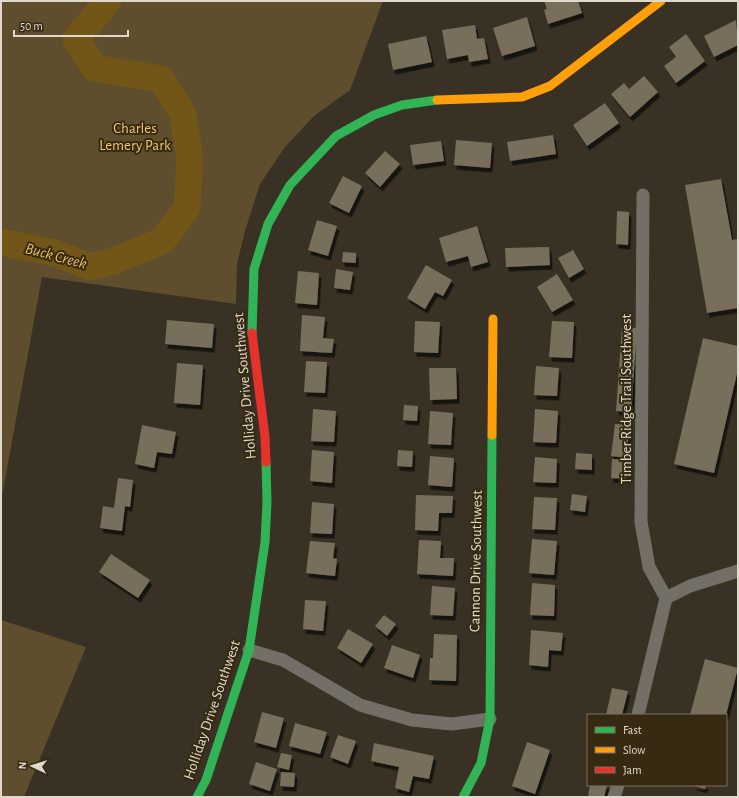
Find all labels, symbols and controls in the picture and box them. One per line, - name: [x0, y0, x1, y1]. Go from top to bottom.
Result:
- scale bar: [14, 12, 128, 38]
- text: 50 m: [20, 20, 43, 32]
- park label: Charles Lemery Park: [99, 121, 171, 153]
- water label: Buck Creek: [23, 240, 89, 272]
- street label: Holliday Drive Southwest: [231, 312, 259, 460]
- street label: Timber Ridge Trail Southwest: [619, 314, 634, 484]
- street label: Cannon Drive Southwest: [467, 490, 485, 632]
- street label: Holliday Drive Southwest: [181, 638, 243, 782]
- legend: [587, 714, 727, 786]
- text: Fast: [623, 724, 642, 736]
- text: Slow: [623, 744, 645, 756]
- north arrow: [12, 746, 52, 786]
- text: N: [17, 761, 28, 770]
- text: Jam: [623, 764, 642, 776]

